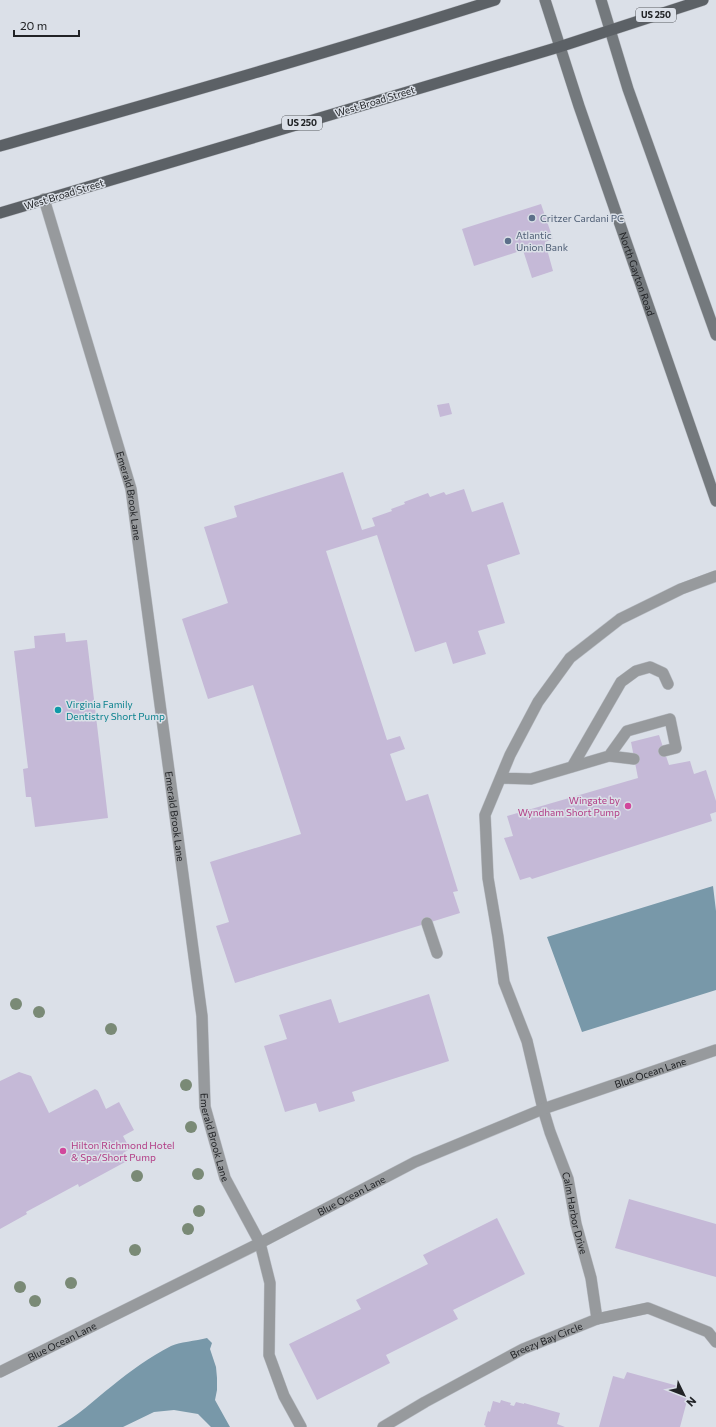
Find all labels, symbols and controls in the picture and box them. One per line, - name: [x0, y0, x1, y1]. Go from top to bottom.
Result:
- road number: US 250: [636, 8, 676, 22]
- scale bar: [14, 12, 79, 38]
- text: 20 m: [20, 18, 47, 32]
- street label: West Broad Street: [334, 83, 416, 119]
- road number: US 250: [282, 116, 322, 130]
- street label: West Broad Street: [23, 176, 105, 212]
- place label: Critzer Cardani PC: [540, 212, 624, 224]
- marker: Critzer Cardani PC: [527, 213, 537, 223]
- place label: Atlantic Union Bank: [516, 229, 569, 253]
- street label: North Gayton Road: [617, 230, 657, 318]
- marker: Atlantic Union Bank: [503, 236, 513, 246]
- street label: Emerald Brook Lane: [114, 450, 144, 541]
- place label: Virginia Family Dentistry Short Pump: [66, 698, 165, 722]
- marker: Virginia Family Dentistry Short Pump: [53, 705, 63, 715]
- street label: Emerald Brook Lane: [163, 770, 187, 862]
- place label: Wingate by Wyndham Short Pump: [518, 794, 620, 818]
- marker: Wingate by Wyndham Short Pump: [623, 801, 633, 811]
- street label: Blue Ocean Lane: [613, 1055, 688, 1090]
- street label: Emerald Brook Lane: [199, 1093, 232, 1184]
- place label: Hilton Richmond Hotel & Spa/Short Pump: [71, 1139, 175, 1163]
- marker: Hilton Richmond Hotel & Spa/Short Pump: [58, 1146, 68, 1156]
- street label: Calm Harbor Drive: [560, 1170, 590, 1255]
- street label: Blue Ocean Lane: [315, 1173, 387, 1218]
- street label: Blue Ocean Lane: [26, 1319, 98, 1363]
- street label: Breezy Bay Circle: [508, 1320, 584, 1361]
- north arrow: [664, 1375, 704, 1415]
- text: N: [684, 1395, 699, 1410]

